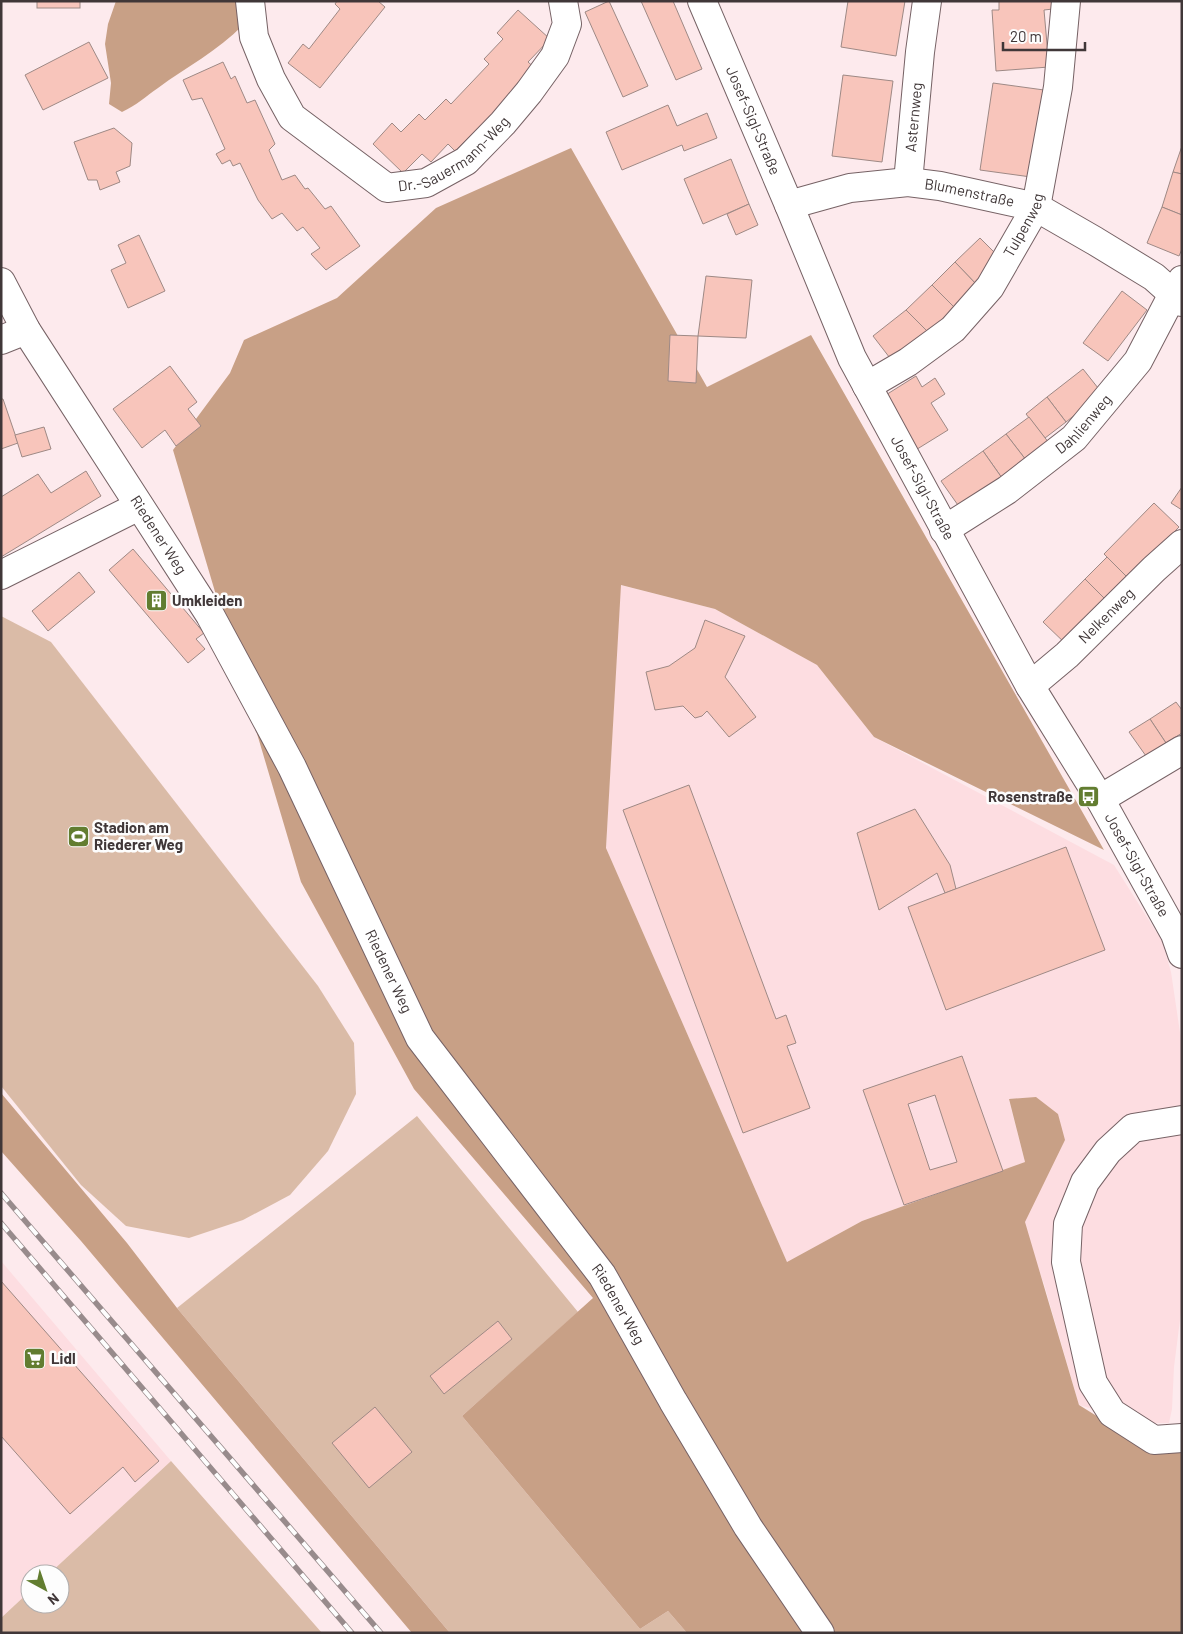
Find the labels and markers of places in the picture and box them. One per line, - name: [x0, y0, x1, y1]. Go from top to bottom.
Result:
- building icon: Umkleiden: [144, 589, 168, 613]
- place label: Umkleiden: [172, 591, 243, 609]
- bus stop icon: Rosenstraße: [1077, 785, 1101, 809]
- place label: Rosenstraße: [988, 787, 1073, 805]
- place label: Stadion am Riederer Weg: [94, 818, 183, 853]
- sports icon: Stadion am Riederer Weg: [66, 825, 90, 849]
- supermarket icon: Lidl: [23, 1347, 47, 1371]
- place label: Lidl: [51, 1349, 76, 1367]

